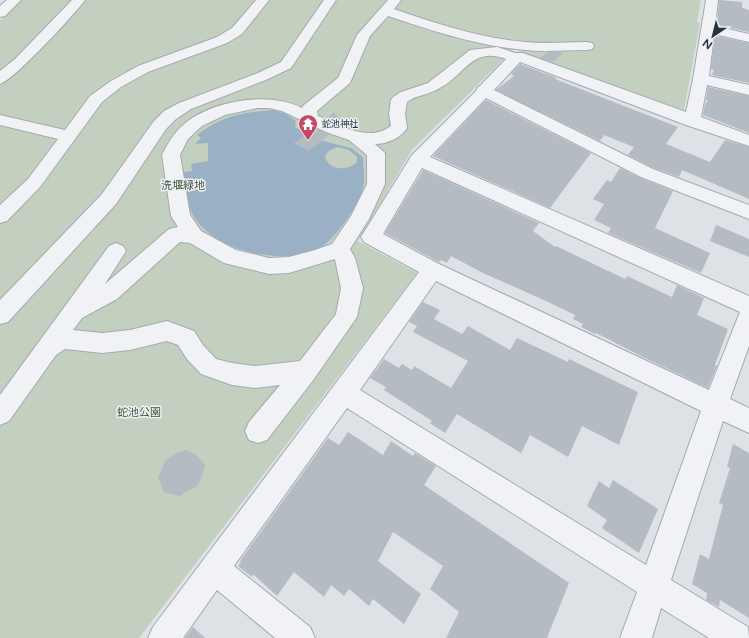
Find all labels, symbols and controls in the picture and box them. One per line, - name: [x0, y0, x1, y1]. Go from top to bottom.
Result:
- north arrow: [693, 16, 733, 56]
- text: N: [700, 36, 715, 52]
- temple icon: 蛇池神社: [297, 113, 319, 141]
- place label: 蛇池神社: [322, 119, 358, 130]
- park label: 洗堰緑地: [161, 179, 205, 192]
- park label: 蛇池公園: [117, 406, 161, 419]

